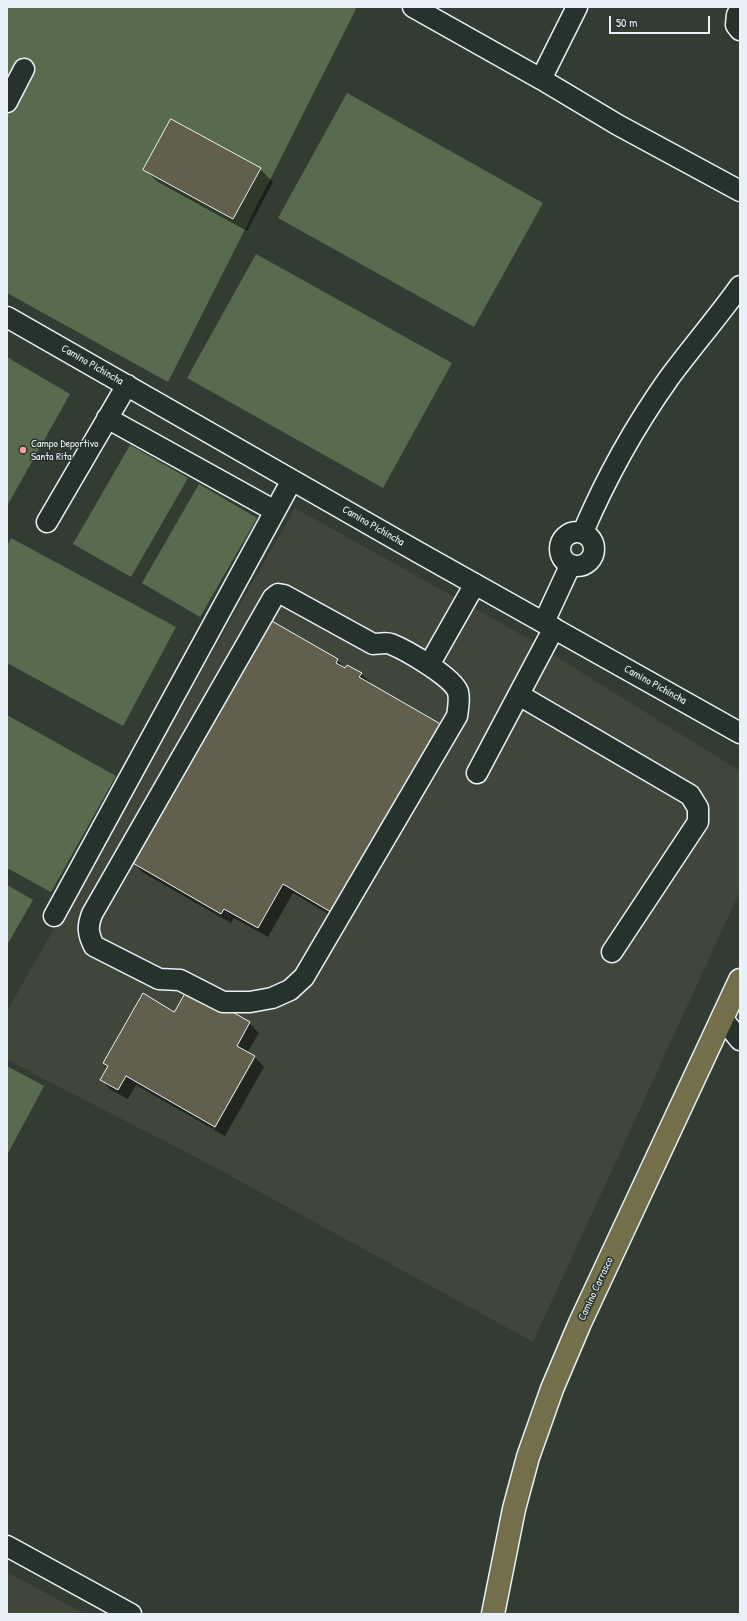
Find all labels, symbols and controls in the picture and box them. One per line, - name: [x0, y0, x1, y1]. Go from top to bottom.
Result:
- scale bar: [611, 8, 712, 34]
- text: 50 m: [616, 14, 637, 31]
- street label: Camino Pichincha: [59, 342, 125, 388]
- place label: Campo Deportivo Santa Rita: [31, 437, 99, 463]
- marker: Campo Deportivo Santa Rita: [18, 445, 28, 455]
- street label: Camino Pichincha: [340, 503, 406, 549]
- street label: Camino Pichincha: [621, 662, 689, 708]
- street label: Camino Carrasco: [576, 1255, 616, 1323]

